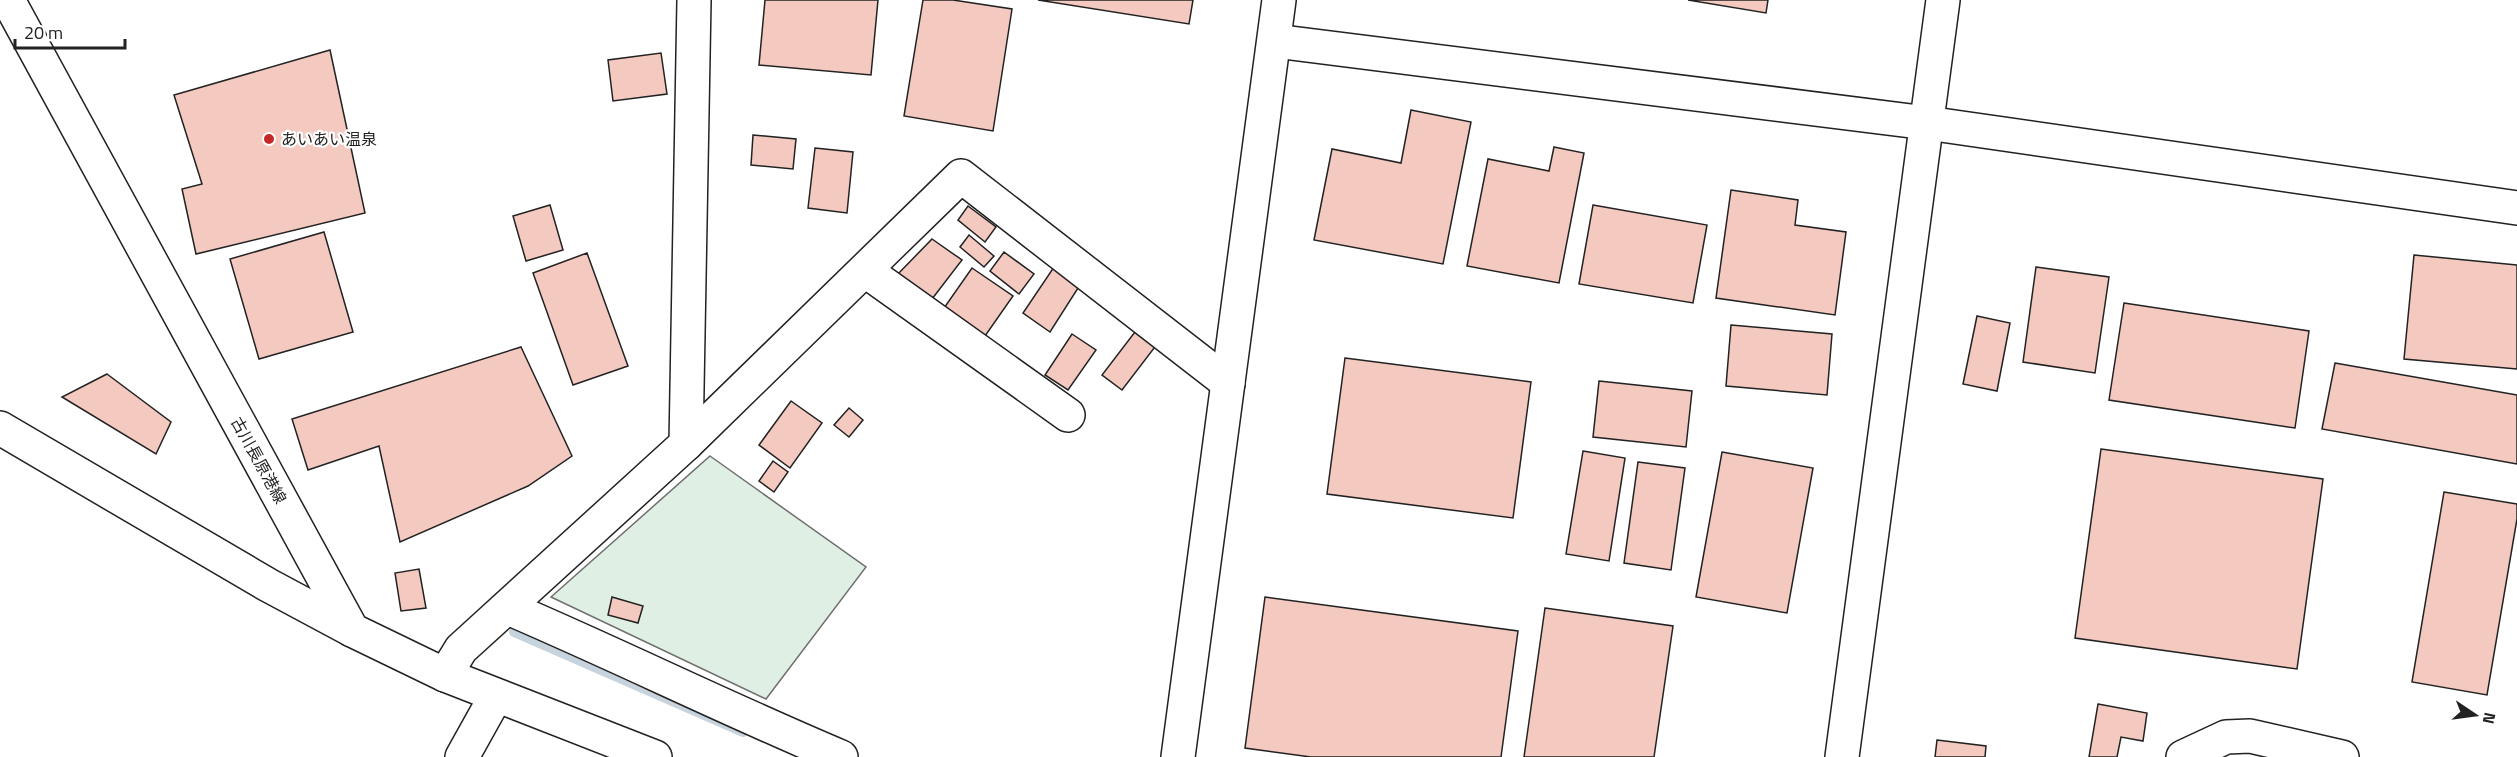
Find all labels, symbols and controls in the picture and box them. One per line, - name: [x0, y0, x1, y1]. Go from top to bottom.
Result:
- scale bar: [15, 12, 124, 50]
- text: 20 m: [24, 19, 63, 46]
- place label: あいあい温泉: [281, 127, 377, 151]
- marker: あいあい温泉: [262, 132, 276, 146]
- street label: 古川長原港線: [225, 412, 293, 508]
- north arrow: [2445, 685, 2505, 745]
- text: N: [2477, 710, 2503, 726]

